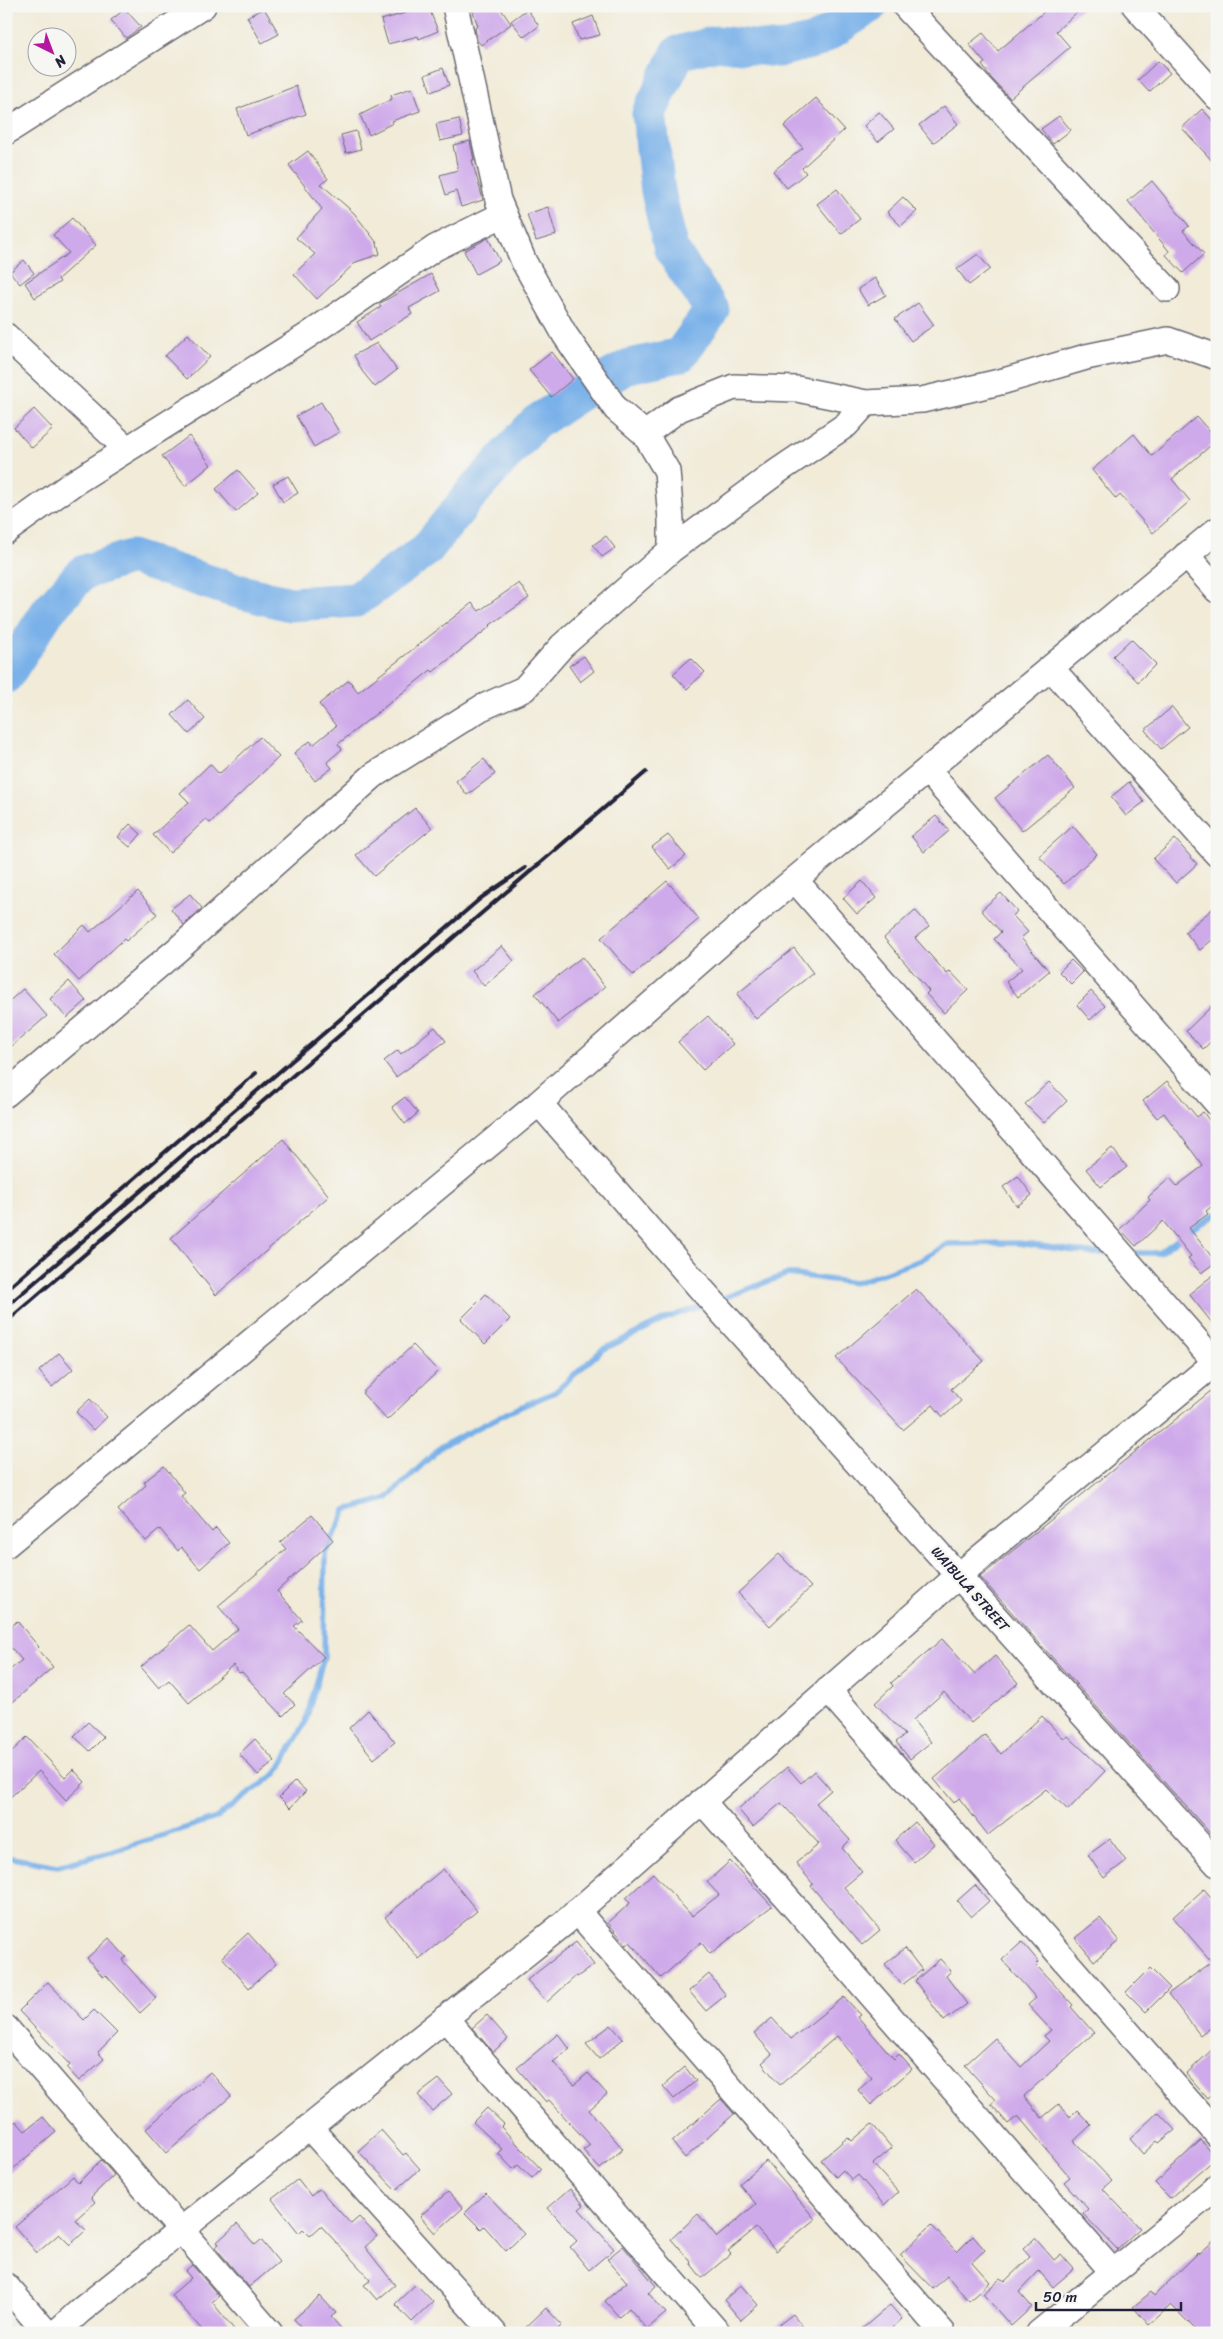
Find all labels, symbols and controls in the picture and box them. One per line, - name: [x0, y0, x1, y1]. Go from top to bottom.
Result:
- north arrow: [28, 28, 78, 78]
- text: N: [48, 48, 73, 74]
- street label: WAIBULA STREET: [925, 1540, 1016, 1638]
- scale bar: [1036, 2279, 1180, 2311]
- text: 50 m: [1043, 2284, 1078, 2310]

